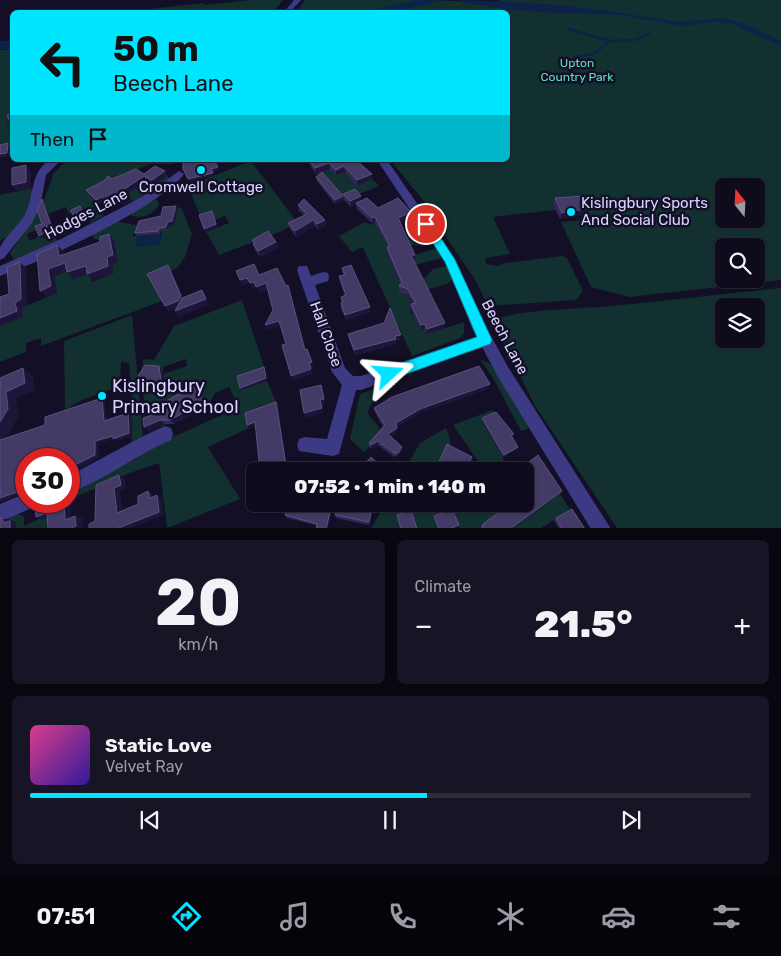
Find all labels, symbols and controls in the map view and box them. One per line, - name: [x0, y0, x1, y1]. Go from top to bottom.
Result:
- text: 50 m: [113, 28, 199, 70]
- icon: left: [30, 30, 95, 95]
- park label: Upton Country Park: [541, 56, 614, 84]
- text: Beech Lane: [113, 70, 233, 97]
- icon: arrive: [84, 125, 112, 153]
- text: Then: [30, 128, 74, 151]
- marker: Cromwell Cottage: [195, 164, 207, 176]
- place label: Cromwell Cottage: [139, 178, 263, 196]
- north arrow: [715, 178, 765, 228]
- map controls: [715, 178, 765, 348]
- street label: Hodges Lane: [42, 185, 130, 243]
- place label: Kislingbury Sports And Social Club: [581, 194, 708, 229]
- pin: [405, 203, 447, 245]
- marker: Kislingbury Sports And Social Club: [565, 206, 577, 218]
- icon: arrive: [412, 210, 440, 238]
- button: search: [715, 238, 765, 288]
- street label: Beech Lane: [478, 297, 532, 377]
- button: layers: [715, 298, 765, 348]
- street label: Hall Close: [306, 299, 346, 369]
- position arrow: [362, 347, 414, 399]
- place label: Kislingbury Primary School: [112, 375, 239, 418]
- marker: Kislingbury Primary School: [96, 390, 108, 402]
- speed limit sign: 30: [15, 448, 80, 513]
- text: 07:52 · 1 min · 140 m: [294, 475, 486, 498]
- text: 20: [155, 564, 241, 641]
- text: Climate: [415, 577, 471, 596]
- text: 21.5°: [534, 601, 632, 647]
- text: −: [415, 609, 433, 642]
- text: +: [734, 609, 751, 642]
- text: km/h: [178, 635, 218, 654]
- text: Static Love: [105, 734, 212, 757]
- text: Velvet Ray: [105, 757, 183, 776]
- icon: previous: [136, 806, 164, 834]
- icon: pause: [376, 806, 404, 834]
- icon: next: [617, 806, 645, 834]
- icon: directions: [169, 899, 204, 934]
- icon: music: [277, 899, 312, 934]
- icon: phone: [385, 899, 420, 934]
- icon: climate: [493, 899, 528, 934]
- icon: car: [601, 899, 636, 934]
- icon: filters: [709, 899, 744, 934]
- text: 07:51: [37, 903, 96, 930]

